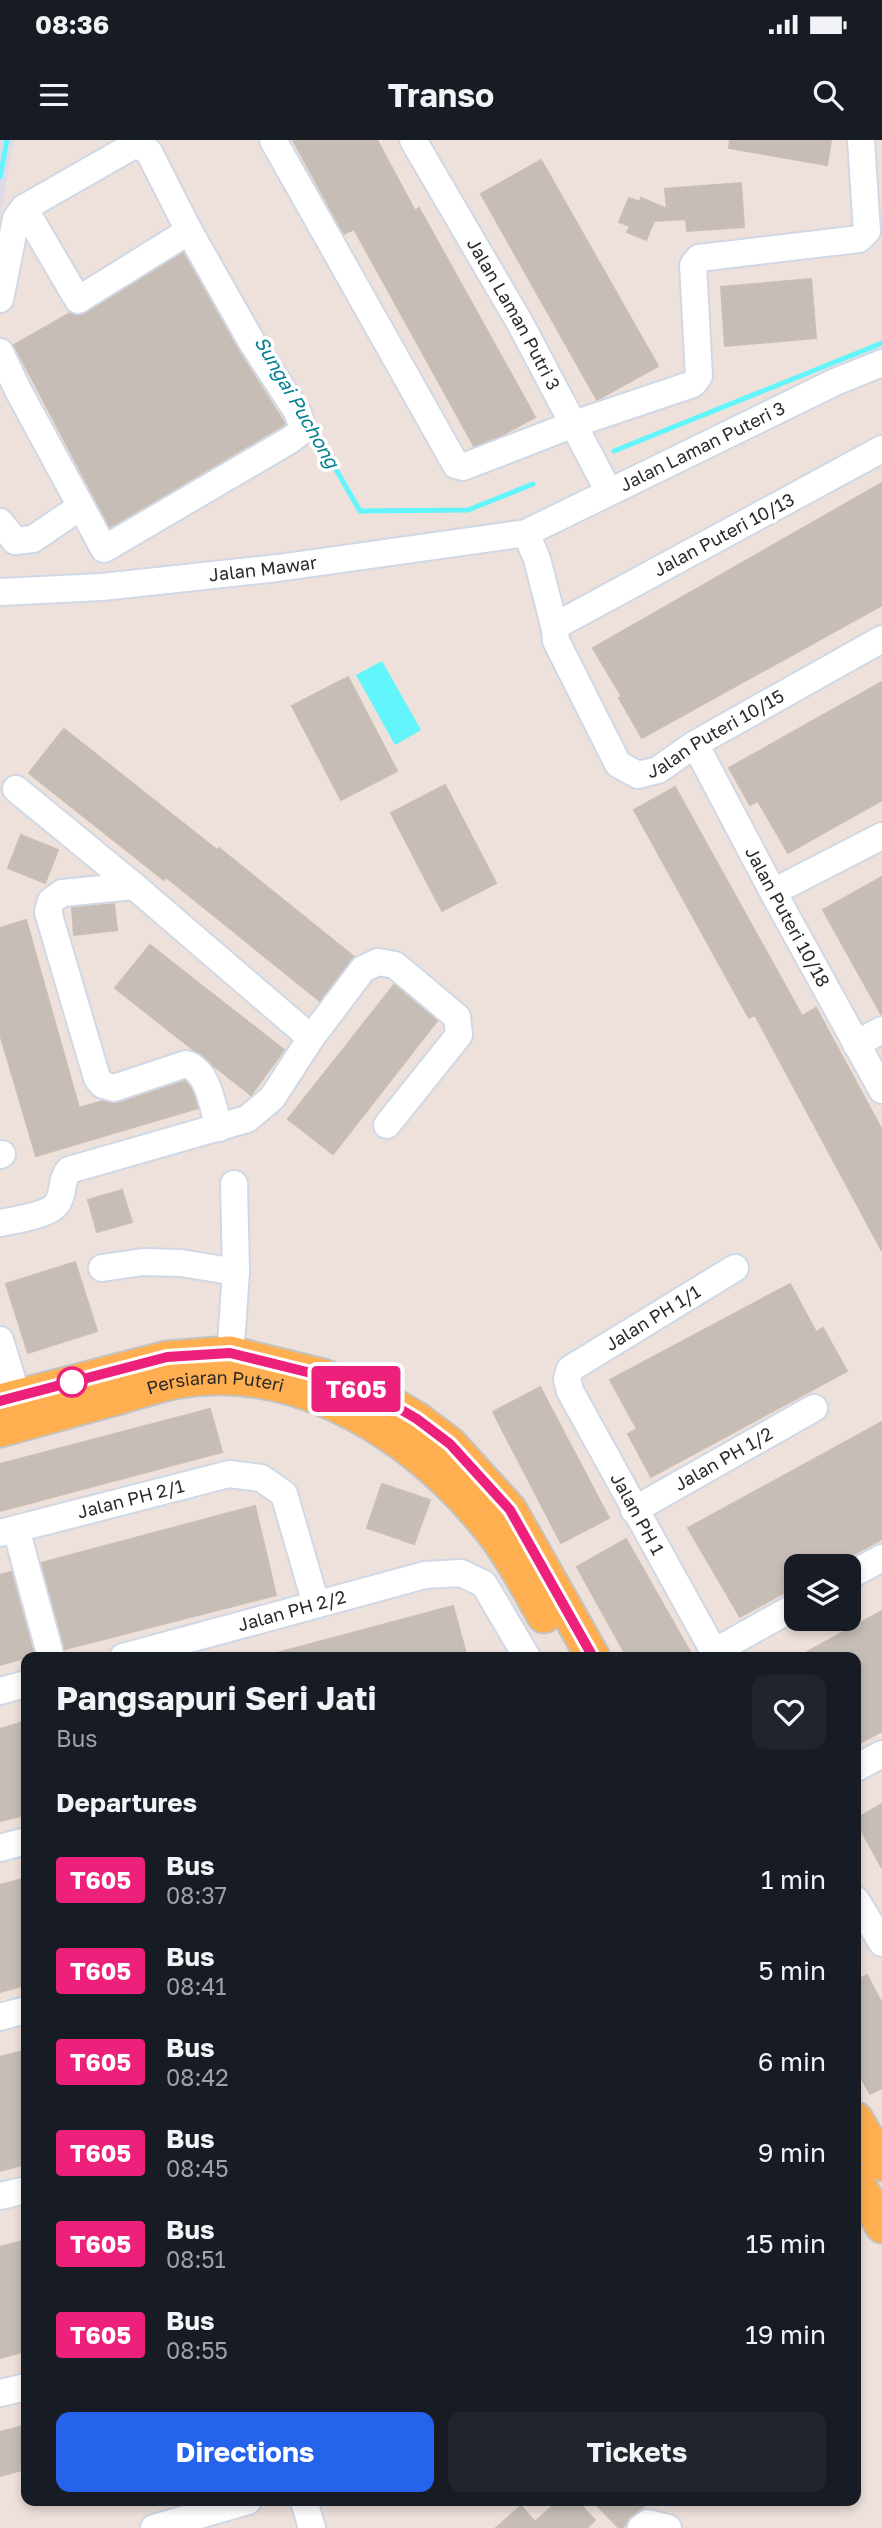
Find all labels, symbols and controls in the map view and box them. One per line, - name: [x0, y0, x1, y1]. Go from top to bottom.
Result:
- text: 08:36: [35, 9, 109, 40]
- icon: menu: [35, 76, 73, 114]
- text: Transo: [388, 76, 494, 114]
- icon: search: [809, 76, 847, 114]
- street label: Jalan Laman Putri 3: [463, 234, 565, 393]
- water label: Sungai Puchong: [250, 332, 345, 473]
- street label: Jalan Laman Puteri 3: [616, 396, 788, 496]
- street label: Jalan Puteri 10/13: [649, 488, 798, 580]
- street label: Jalan Mawar: [208, 551, 318, 585]
- street label: Jalan Puteri 10/15: [645, 684, 788, 782]
- street label: Jalan Puteri 10/18: [741, 843, 835, 991]
- street label: Jalan PH 1/1: [601, 1280, 704, 1355]
- street label: Persiaran Puteri: [144, 1366, 287, 1399]
- line badge: T605: [307, 1366, 405, 1412]
- unlabelled marker: [57, 1367, 87, 1397]
- text: T605: [325, 1374, 387, 1403]
- street label: Jalan PH 1/2: [670, 1422, 776, 1495]
- street label: Jalan PH 1: [606, 1469, 670, 1559]
- street label: Jalan PH 2/1: [75, 1474, 187, 1523]
- map controls: [784, 1554, 861, 1631]
- button: layers: [784, 1554, 861, 1631]
- street label: Jalan PH 2/2: [235, 1585, 348, 1635]
- button: heart: [752, 1675, 826, 1749]
- text: Pangsapuri Seri Jati: [56, 1678, 377, 1717]
- text: Bus: [56, 1724, 98, 1752]
- text: Departures: [56, 1787, 197, 1818]
- text: Bus: [166, 1850, 214, 1881]
- text: 1 min: [761, 1864, 826, 1895]
- text: T605: [70, 1865, 131, 1894]
- text: 08:37: [166, 1881, 227, 1909]
- text: Bus: [166, 1941, 214, 1972]
- text: 5 min: [758, 1955, 826, 1986]
- text: T605: [70, 1956, 131, 1985]
- text: 08:41: [166, 1972, 226, 2000]
- text: Bus: [166, 2032, 214, 2063]
- text: 6 min: [758, 2046, 826, 2077]
- text: T605: [70, 2047, 131, 2076]
- text: 08:42: [166, 2063, 229, 2091]
- text: Bus: [166, 2123, 214, 2154]
- text: 9 min: [758, 2137, 826, 2168]
- text: T605: [70, 2138, 131, 2167]
- text: 08:45: [166, 2154, 229, 2182]
- text: Bus: [166, 2214, 214, 2245]
- text: 15 min: [746, 2228, 826, 2259]
- text: T605: [70, 2229, 131, 2258]
- text: 08:51: [166, 2245, 226, 2273]
- text: Bus: [166, 2305, 214, 2336]
- text: 19 min: [745, 2319, 826, 2350]
- text: T605: [70, 2320, 131, 2349]
- text: 08:55: [166, 2336, 228, 2364]
- button: Directions: [56, 2412, 434, 2492]
- button: Tickets: [448, 2412, 826, 2492]

